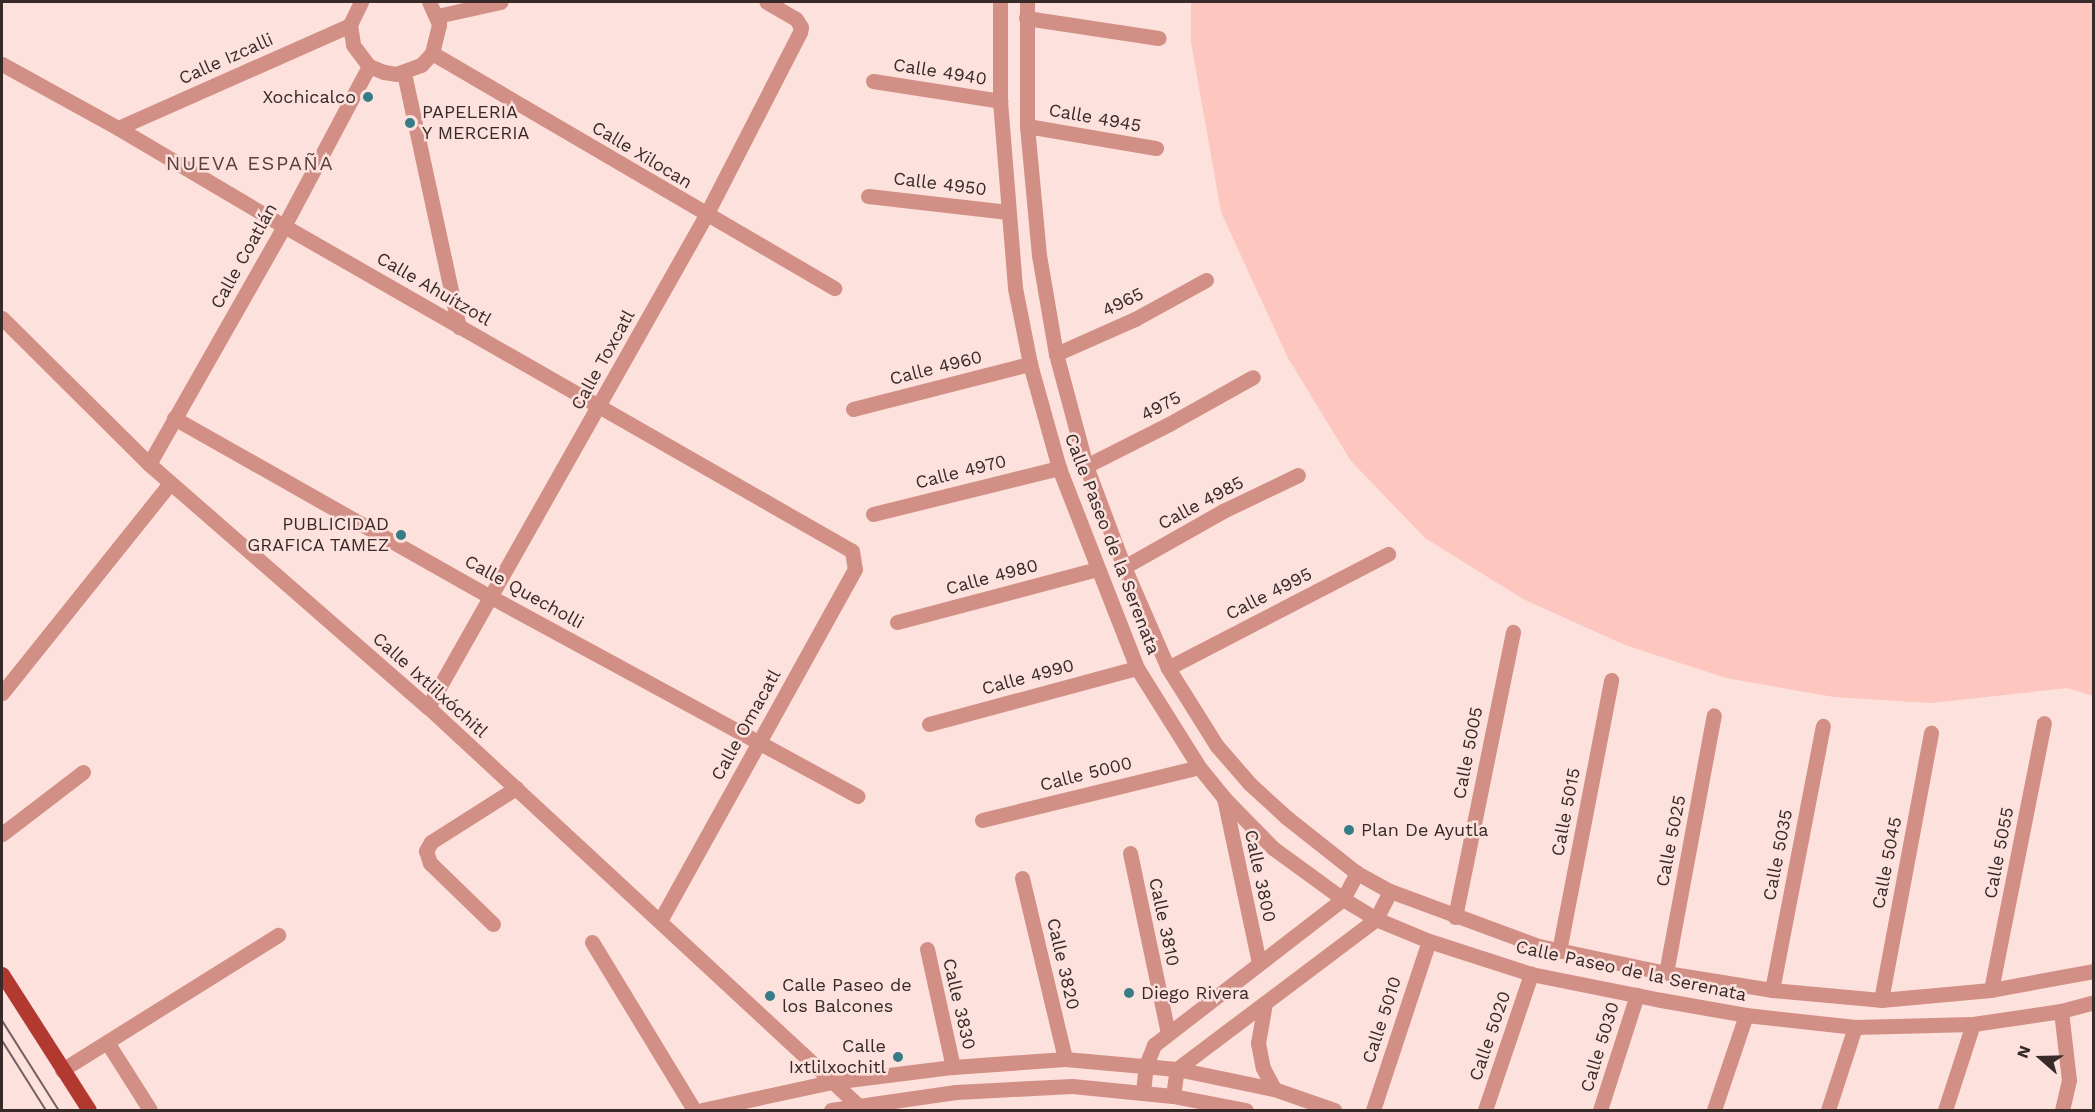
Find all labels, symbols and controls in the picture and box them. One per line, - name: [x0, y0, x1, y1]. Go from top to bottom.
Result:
- street label: Calle Izcalli: [176, 29, 276, 89]
- street label: Calle 4940: [892, 54, 988, 90]
- place label: Xochicalco: [262, 86, 356, 108]
- marker: Xochicalco: [361, 90, 375, 104]
- street label: Calle 4945: [1047, 99, 1143, 137]
- place label: PAPELERIA Y MERCERIA: [422, 102, 530, 144]
- marker: PAPELERIA Y MERCERIA: [403, 116, 417, 130]
- street label: Calle Xilocan: [588, 117, 696, 193]
- district label: NUEVA ESPAÑA: [165, 151, 335, 175]
- street label: Calle 4950: [892, 168, 988, 200]
- street label: Calle Coatlán: [206, 199, 282, 313]
- street label: Calle Ahuítzotl: [372, 247, 496, 331]
- street label: 4965: [1099, 283, 1147, 321]
- street label: Calle Toxcatl: [567, 306, 639, 414]
- street label: Calle 4960: [888, 346, 984, 390]
- street label: 4975: [1137, 387, 1185, 425]
- street label: Calle Paseo de la Serenata: [1060, 430, 1164, 658]
- street label: Calle 4970: [913, 450, 1009, 494]
- street label: Calle 4985: [1155, 471, 1247, 535]
- place label: PUBLICIDAD GRAFICA TAMEZ: [246, 514, 389, 556]
- marker: PUBLICIDAD GRAFICA TAMEZ: [394, 528, 408, 542]
- street label: Calle Quecholli: [461, 550, 587, 634]
- street label: Calle 4980: [944, 554, 1040, 600]
- street label: Calle 4995: [1222, 563, 1316, 625]
- street label: Calle Ixtlilxóchitl: [368, 628, 492, 742]
- street label: Calle 4990: [980, 654, 1076, 700]
- street label: Calle Omacatl: [707, 666, 785, 784]
- street label: Calle 5005: [1448, 705, 1488, 801]
- street label: Calle 5000: [1038, 752, 1134, 796]
- street label: Calle 5015: [1547, 766, 1585, 858]
- street label: Calle 5025: [1652, 793, 1690, 889]
- street label: Calle 5055: [1980, 805, 2018, 901]
- street label: Calle 5035: [1759, 808, 1797, 902]
- street label: Calle 5045: [1868, 815, 1906, 911]
- place label: Plan De Ayutla: [1361, 819, 1489, 841]
- marker: Plan De Ayutla: [1342, 823, 1356, 837]
- street label: Calle 3800: [1240, 828, 1280, 924]
- street label: Calle 3810: [1144, 876, 1184, 968]
- street label: Calle 3820: [1042, 916, 1084, 1012]
- street label: Calle Paseo de la Serenata: [1513, 936, 1749, 1006]
- street label: Calle 3830: [938, 956, 980, 1052]
- street label: Calle 5010: [1358, 974, 1406, 1066]
- place label: Calle Paseo de los Balcones: [782, 975, 912, 1018]
- place label: Diego Rivera: [1141, 982, 1249, 1004]
- marker: Diego Rivera: [1122, 986, 1136, 1000]
- street label: Calle 5020: [1465, 988, 1515, 1084]
- marker: Calle Paseo de los Balcones: [763, 989, 777, 1003]
- street label: Calle 5030: [1576, 999, 1624, 1095]
- north arrow: [2011, 1028, 2071, 1088]
- place label: Calle Ixtlilxochitl: [789, 1036, 886, 1078]
- text: N: [2013, 1043, 2035, 1061]
- marker: Calle Ixtlilxochitl: [891, 1050, 905, 1064]

